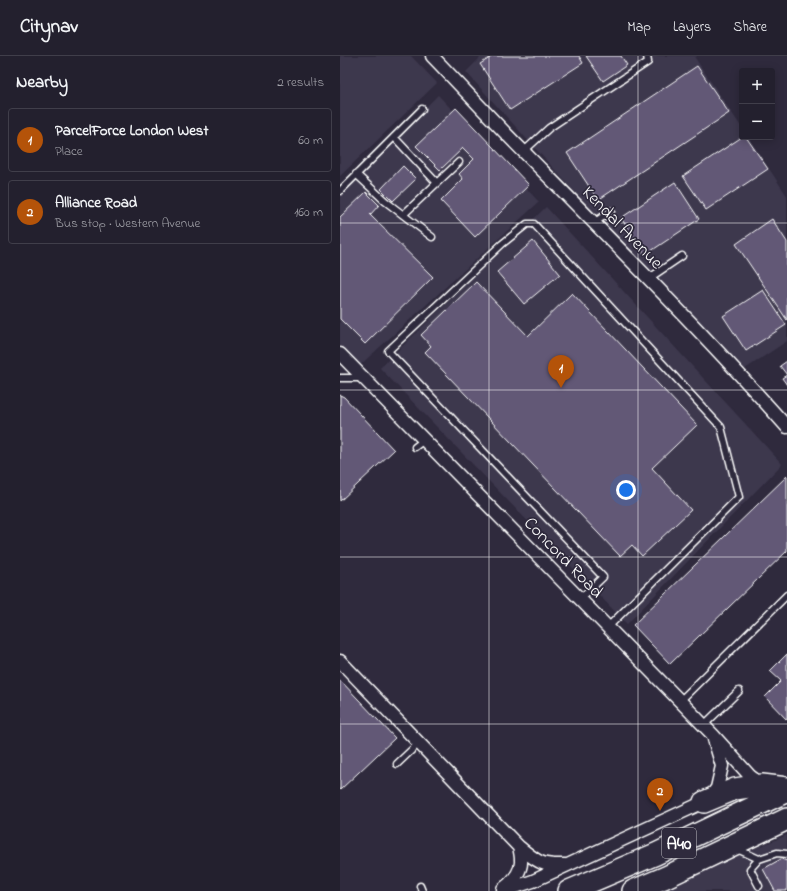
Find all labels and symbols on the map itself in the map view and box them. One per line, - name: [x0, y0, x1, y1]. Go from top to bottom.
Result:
- street label: Kendal Avenue: [575, 181, 669, 277]
- pin: 1: [548, 355, 574, 388]
- your location: [616, 480, 636, 500]
- street label: Concord Road: [517, 512, 608, 605]
- pin: 2: [647, 778, 673, 811]
- road number: A40: [662, 828, 696, 858]

